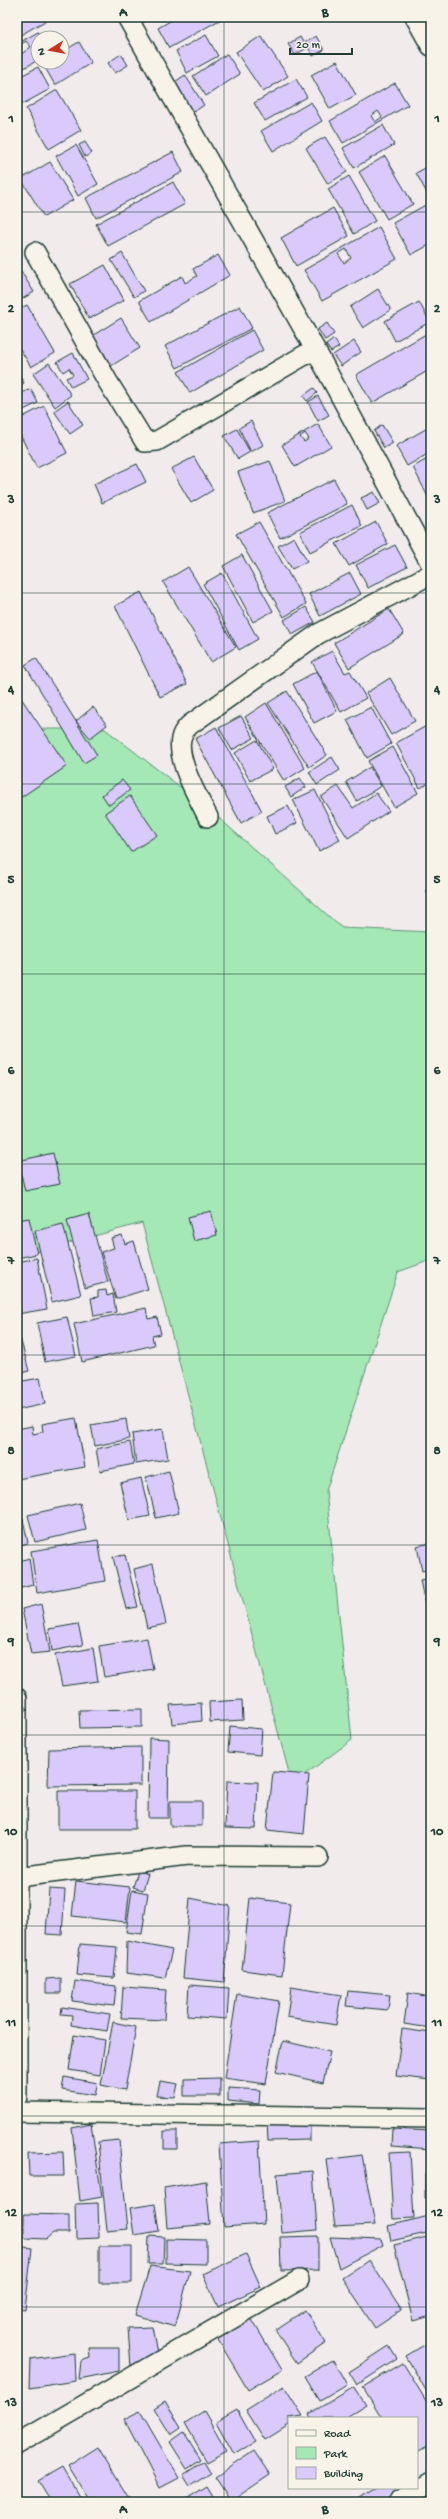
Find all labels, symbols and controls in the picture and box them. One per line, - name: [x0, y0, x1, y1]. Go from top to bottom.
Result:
- text: A: [118, 6, 128, 21]
- text: B: [321, 6, 330, 21]
- north arrow: [30, 30, 70, 70]
- scale bar: [290, 30, 352, 56]
- text: 20 m: [296, 39, 321, 53]
- text: N: [36, 47, 49, 56]
- text: 1: [7, 112, 14, 127]
- text: 1: [433, 112, 440, 127]
- text: 2: [8, 302, 15, 317]
- text: 2: [434, 302, 441, 317]
- text: 3: [7, 493, 15, 508]
- text: 3: [433, 493, 441, 508]
- text: 4: [7, 683, 15, 698]
- text: 4: [433, 683, 441, 698]
- text: 5: [8, 873, 15, 888]
- text: 5: [434, 873, 441, 888]
- text: 6: [8, 1064, 15, 1079]
- text: 6: [434, 1064, 441, 1079]
- text: 7: [7, 1254, 16, 1269]
- text: 7: [433, 1254, 442, 1269]
- text: 8: [7, 1444, 15, 1459]
- text: 8: [433, 1444, 441, 1459]
- text: 9: [7, 1635, 15, 1650]
- text: 9: [433, 1635, 441, 1650]
- text: 10: [4, 1825, 18, 1840]
- text: 10: [430, 1825, 444, 1840]
- text: 11: [5, 2016, 16, 2031]
- text: 11: [431, 2016, 442, 2031]
- text: 12: [4, 2206, 17, 2221]
- text: 12: [430, 2206, 443, 2221]
- text: 13: [4, 2396, 17, 2411]
- text: 13: [430, 2396, 443, 2411]
- legend: [288, 2417, 418, 2489]
- text: Road: [324, 2428, 351, 2442]
- text: Park: [323, 2448, 349, 2462]
- text: Building: [323, 2468, 363, 2482]
- text: A: [118, 2503, 128, 2518]
- text: B: [321, 2503, 330, 2518]

